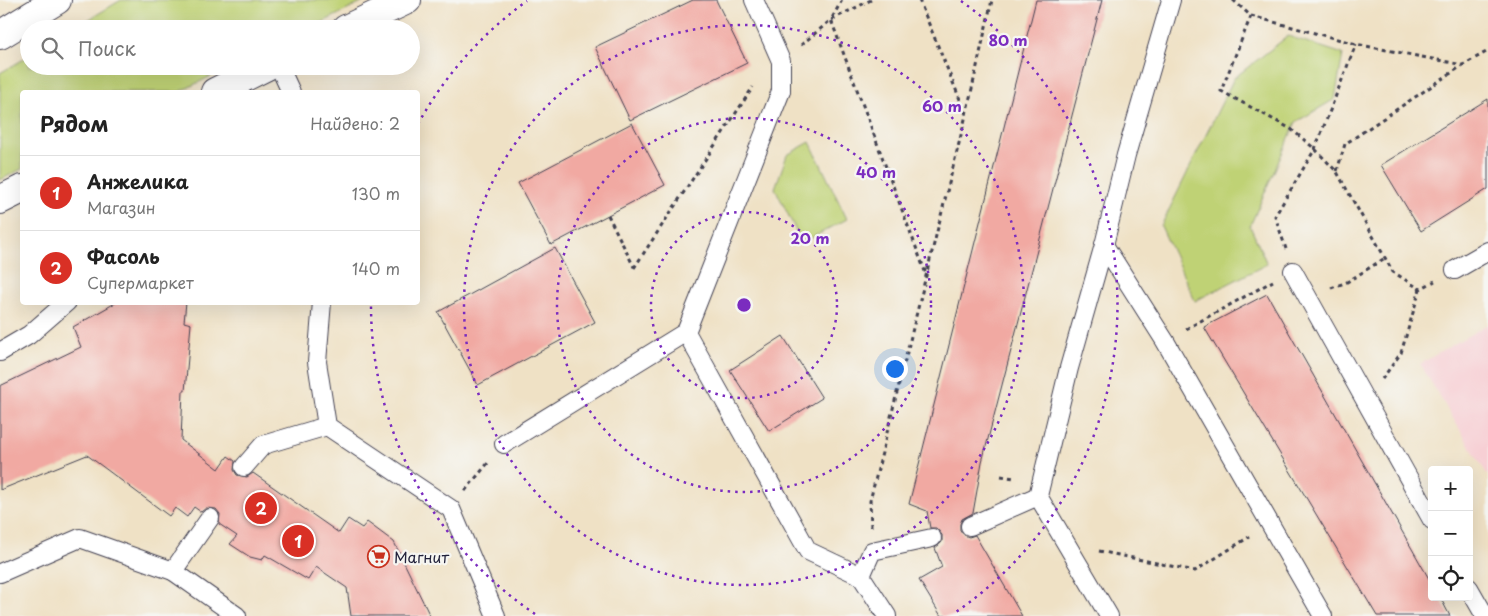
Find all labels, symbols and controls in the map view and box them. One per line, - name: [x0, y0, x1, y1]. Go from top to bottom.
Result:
- search box: [20, 20, 420, 75]
- text: 80 m: [988, 28, 1028, 51]
- icon: search: [38, 34, 66, 62]
- text: Поиск: [78, 34, 136, 62]
- text: 60 m: [922, 94, 962, 117]
- text: Рядом: [40, 107, 108, 139]
- text: Найдено: 2: [310, 111, 400, 135]
- text: 40 m: [856, 160, 896, 183]
- text: Анжелика: [87, 167, 189, 195]
- text: 1: [52, 181, 60, 205]
- text: 130 m: [352, 181, 400, 205]
- text: Магазин: [87, 195, 156, 219]
- text: 20 m: [791, 226, 829, 249]
- text: Фасоль: [87, 242, 160, 270]
- text: 2: [50, 256, 62, 280]
- text: 140 m: [352, 256, 400, 280]
- text: Супермаркет: [87, 270, 194, 294]
- centre of rings: [735, 296, 753, 314]
- your location: [882, 356, 908, 382]
- map controls: [1428, 466, 1473, 601]
- button: +: [1428, 466, 1473, 511]
- pin: 2: [245, 489, 277, 527]
- button: −: [1428, 511, 1473, 556]
- pin: 1: [282, 522, 314, 560]
- supermarket icon: Магнит: [366, 544, 390, 568]
- place label: Магнит: [394, 545, 449, 568]
- button: locate: [1428, 556, 1473, 601]

